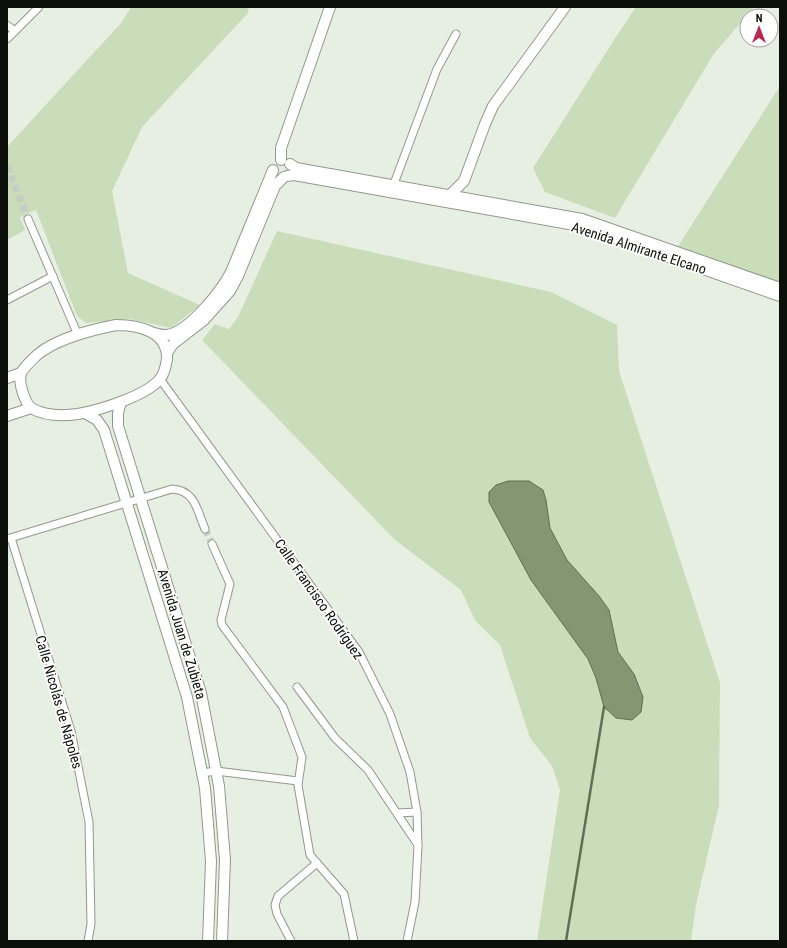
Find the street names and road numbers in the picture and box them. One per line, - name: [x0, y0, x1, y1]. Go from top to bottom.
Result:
- street label: Avenida Almirante Elcano: [570, 219, 708, 277]
- street label: Calle Francisco Rodríguez: [271, 536, 367, 662]
- street label: Avenida Juan de Zubieta: [155, 567, 209, 701]
- street label: Calle Nicolás de Nápoles: [32, 633, 86, 771]

